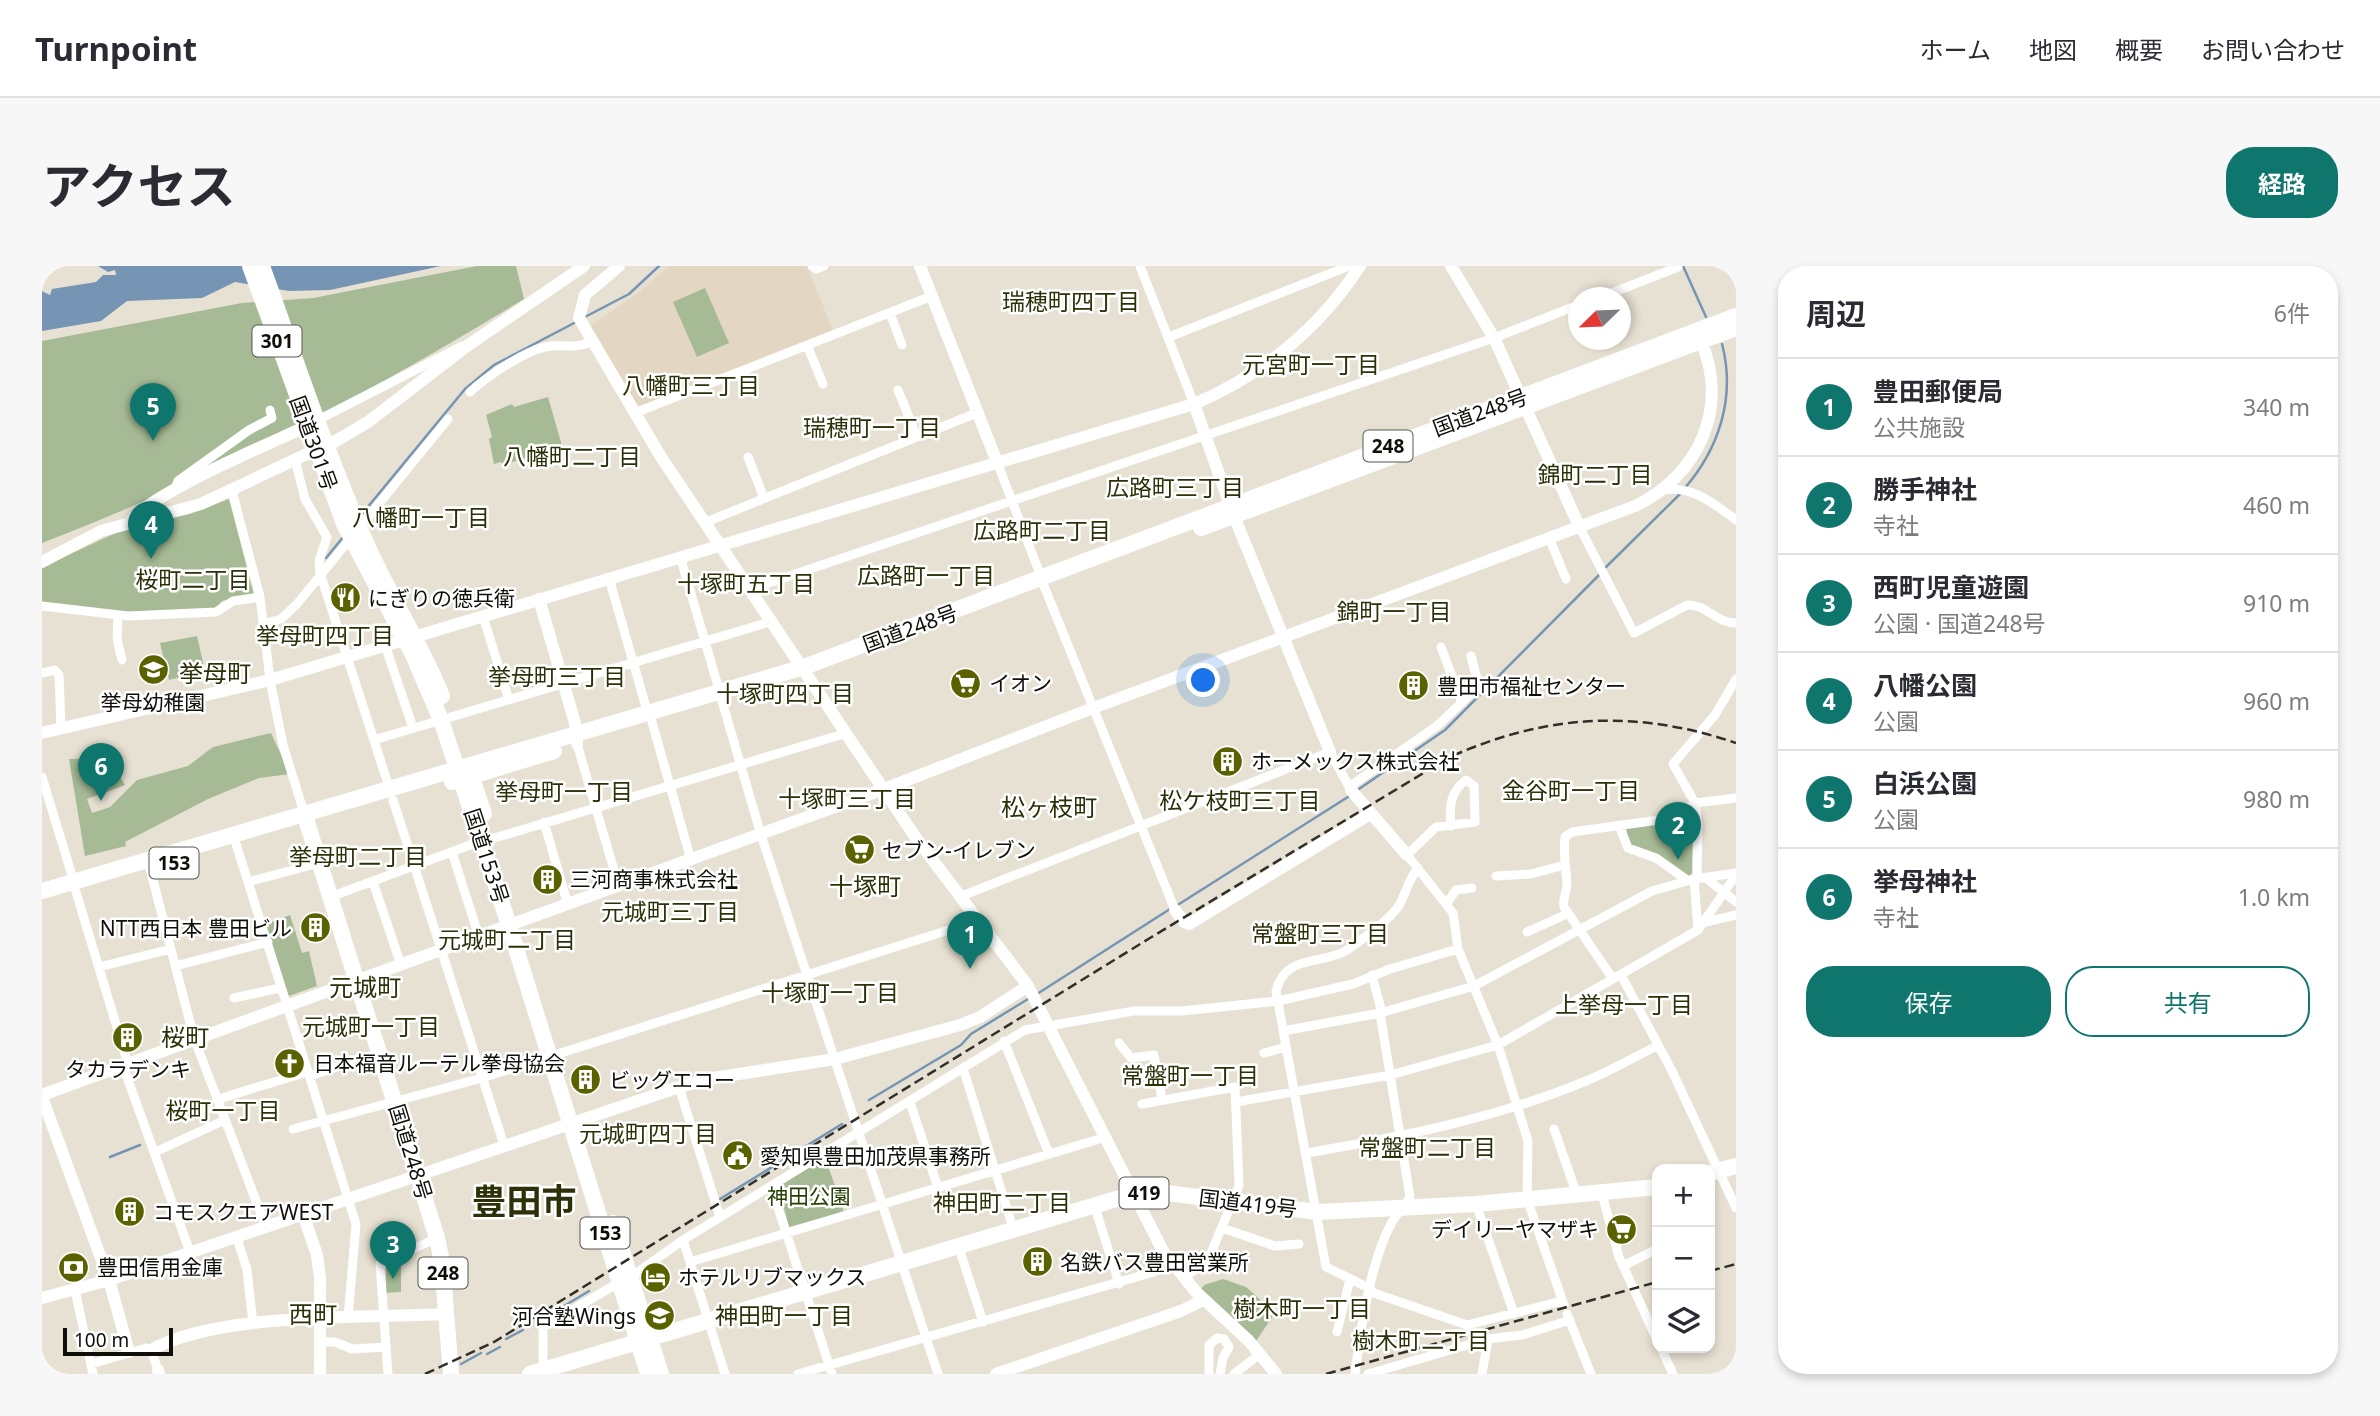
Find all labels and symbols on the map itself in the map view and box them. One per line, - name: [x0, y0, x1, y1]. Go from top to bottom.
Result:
- district label: 瑞穂町四丁目: [1002, 285, 1140, 317]
- north arrow: [1568, 287, 1631, 350]
- road number: 301: [252, 326, 302, 356]
- district label: 元宮町一丁目: [1242, 348, 1380, 380]
- district label: 八幡町三丁目: [622, 369, 760, 401]
- street label: 国道248号: [1429, 382, 1531, 442]
- pin: 5: [130, 383, 176, 441]
- street label: 国道301号: [284, 392, 344, 494]
- district label: 瑞穂町一丁目: [803, 411, 941, 443]
- road number: 248: [1364, 430, 1412, 462]
- district label: 八幡町二丁目: [503, 440, 641, 472]
- district label: 錦町二丁目: [1538, 458, 1653, 490]
- district label: 広路町三丁目: [1106, 471, 1244, 503]
- pin: 4: [128, 501, 174, 559]
- district label: 八幡町一丁目: [352, 501, 490, 533]
- district label: 広路町二丁目: [973, 514, 1111, 546]
- district label: 広路町一丁目: [857, 559, 995, 591]
- district label: 桜町二丁目: [136, 563, 251, 595]
- district label: 十塚町五丁目: [677, 567, 815, 599]
- restaurant icon: にぎりの徳兵衛: [328, 581, 362, 615]
- place label: にぎりの徳兵衛: [368, 584, 515, 612]
- district label: 錦町一丁目: [1337, 595, 1452, 627]
- street label: 国道248号: [859, 598, 961, 658]
- district label: 挙母町四丁目: [256, 619, 394, 651]
- school or university icon: 挙母幼稚園: [136, 653, 170, 687]
- district label: 挙母町: [179, 656, 251, 689]
- district label: 挙母町三丁目: [488, 660, 626, 692]
- your location: [1186, 663, 1220, 697]
- supermarket icon: イオン: [949, 666, 983, 700]
- place label: イオン: [989, 669, 1052, 697]
- building icon: 豊田市福祉センター: [1397, 669, 1431, 703]
- place label: 豊田市福祉センター: [1437, 672, 1626, 700]
- district label: 十塚町四丁目: [716, 677, 854, 709]
- place label: 挙母幼稚園: [101, 688, 206, 716]
- pin: 6: [78, 743, 124, 801]
- building icon: ホーメックス株式会社: [1211, 744, 1245, 778]
- place label: ホーメックス株式会社: [1251, 747, 1460, 775]
- district label: 金谷町一丁目: [1502, 774, 1640, 806]
- district label: 挙母町一丁目: [495, 775, 633, 807]
- district label: 十塚町三丁目: [778, 782, 916, 814]
- district label: 松ケ枝町三丁目: [1160, 784, 1321, 816]
- district label: 松ヶ枝町: [1001, 790, 1097, 823]
- pin: 2: [1655, 802, 1701, 860]
- street label: 国道153号: [458, 805, 516, 907]
- supermarket icon: セブン-イレブン: [842, 833, 876, 867]
- place label: セブン-イレブン: [882, 836, 1036, 864]
- district label: 挙母町二丁目: [289, 840, 427, 872]
- road number: 153: [150, 848, 198, 878]
- building icon: 三河商事株式会社: [530, 862, 564, 896]
- place label: 三河商事株式会社: [570, 865, 738, 893]
- district label: 十塚町: [829, 869, 901, 902]
- district label: 元城町三丁目: [601, 895, 739, 927]
- building icon: NTT西日本 豊田ビル: [298, 911, 332, 945]
- pin: 1: [947, 911, 993, 969]
- place label: NTT西日本 豊田ビル: [100, 914, 292, 942]
- district label: 常盤町三丁目: [1251, 917, 1389, 949]
- district label: 元城町二丁目: [438, 923, 576, 955]
- district label: 元城町: [329, 970, 401, 1003]
- district label: 十塚町一丁目: [761, 976, 899, 1008]
- district label: 上挙母一丁目: [1555, 988, 1693, 1020]
- district label: 元城町一丁目: [302, 1010, 440, 1042]
- building icon: タカラデンキ: [111, 1020, 145, 1054]
- district label: 桜町: [161, 1020, 209, 1053]
- church icon: 日本福音ルーテル拳母協会: [273, 1046, 307, 1080]
- place label: 日本福音ルーテル拳母協会: [313, 1049, 565, 1077]
- place label: タカラデンキ: [65, 1055, 191, 1083]
- district label: 常盤町一丁目: [1121, 1059, 1259, 1091]
- building icon: ビッグエコー: [569, 1063, 603, 1097]
- place label: ビッグエコー: [609, 1066, 735, 1094]
- district label: 桜町一丁目: [166, 1094, 281, 1126]
- street label: 国道248号: [383, 1101, 439, 1203]
- district label: 元城町四丁目: [579, 1117, 717, 1149]
- district label: 常盤町二丁目: [1358, 1131, 1496, 1163]
- public building icon: 愛知県豊田加茂県事務所: [720, 1139, 754, 1173]
- place label: 愛知県豊田加茂県事務所: [760, 1142, 991, 1170]
- district label: 豊田市: [471, 1177, 577, 1224]
- road number: 419: [1120, 1177, 1168, 1208]
- park label: 神田公園: [767, 1182, 851, 1210]
- street label: 国道419号: [1197, 1183, 1299, 1223]
- district label: 神田町二丁目: [933, 1186, 1071, 1218]
- building icon: コモスクエアWEST: [113, 1195, 147, 1229]
- place label: コモスクエアWEST: [153, 1198, 334, 1226]
- supermarket icon: デイリーヤマザキ: [1605, 1212, 1639, 1246]
- place label: デイリーヤマザキ: [1431, 1215, 1599, 1243]
- road number: 153: [580, 1217, 630, 1248]
- pin: 3: [370, 1221, 416, 1279]
- building icon: 名鉄バス豊田営業所: [1020, 1245, 1054, 1279]
- place label: 名鉄バス豊田営業所: [1060, 1248, 1249, 1276]
- bank icon: 豊田信用金庫: [57, 1250, 91, 1284]
- place label: 豊田信用金庫: [97, 1253, 223, 1281]
- road number: 248: [418, 1258, 468, 1289]
- hotel icon: ホテルリブマックス: [638, 1260, 672, 1294]
- place label: ホテルリブマックス: [678, 1263, 866, 1291]
- district label: 樹木町一丁目: [1233, 1292, 1371, 1324]
- district label: 西町: [289, 1297, 337, 1330]
- school or university icon: 河合塾Wings: [642, 1299, 676, 1333]
- district label: 神田町一丁目: [715, 1299, 853, 1331]
- place label: 河合塾Wings: [512, 1302, 636, 1330]
- district label: 樹木町二丁目: [1352, 1324, 1490, 1356]
- scale bar: [63, 1325, 173, 1357]

